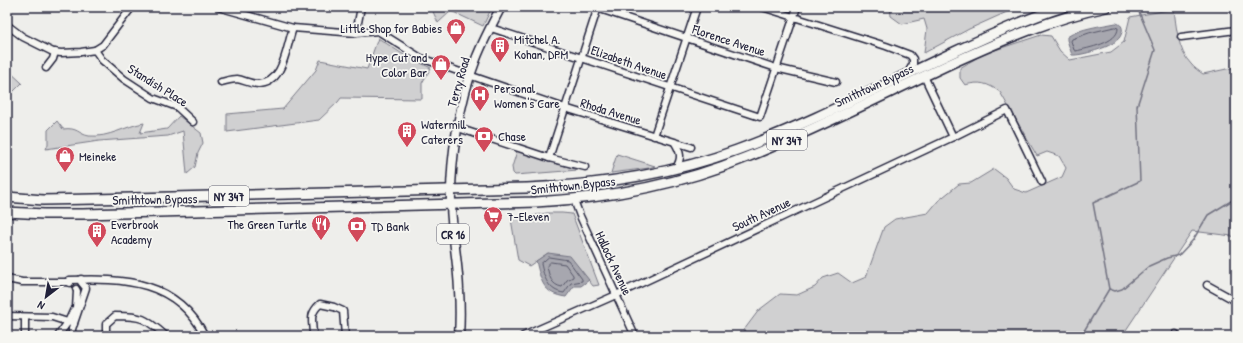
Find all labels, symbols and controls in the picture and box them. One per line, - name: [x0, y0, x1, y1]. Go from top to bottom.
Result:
- shop icon: Little Shop for Babies: [445, 17, 467, 45]
- place label: Little Shop for Babies: [340, 19, 442, 37]
- street label: Florence Avenue: [689, 19, 768, 60]
- place label: Mitchel A. Kohan, DPM: [514, 30, 569, 63]
- building icon: Mitchel A. Kohan, DPM: [489, 35, 511, 63]
- street label: Elizabeth Avenue: [589, 41, 669, 83]
- place label: Hype Cut and Color Bar: [366, 48, 427, 81]
- shop icon: Hype Cut and Color Bar: [430, 53, 452, 81]
- street label: Terry Road: [442, 55, 474, 109]
- street label: Standish Place: [124, 59, 192, 111]
- street label: Smithtown Bypass: [832, 59, 916, 111]
- place label: Personal Women's Care: [494, 79, 560, 112]
- hospital icon: Personal Women's Care: [469, 84, 491, 112]
- street label: Rhoda Avenue: [578, 93, 644, 129]
- place label: Watermill Caterers: [421, 115, 467, 148]
- building icon: Watermill Caterers: [396, 120, 418, 148]
- bank icon: Chase: [473, 125, 495, 153]
- place label: Chase: [498, 127, 526, 145]
- road number: NY 347: [767, 130, 807, 150]
- shop icon: Meineke: [54, 145, 76, 173]
- place label: Meineke: [79, 147, 116, 165]
- street label: Smithtown Bypass: [530, 172, 616, 198]
- road number: NY 347: [209, 186, 249, 206]
- street label: Smithtown Bypass: [112, 189, 198, 209]
- street label: South Avenue: [729, 193, 793, 235]
- supermarket icon: 7-Eleven: [482, 205, 504, 233]
- place label: 7-Eleven: [507, 207, 549, 225]
- restaurant icon: The Green Turtle: [310, 213, 332, 241]
- place label: Everbrook Academy: [111, 215, 159, 248]
- place label: The Green Turtle: [227, 215, 307, 233]
- bank icon: TD Bank: [346, 215, 368, 243]
- place label: TD Bank: [371, 217, 410, 235]
- building icon: Everbrook Academy: [86, 220, 108, 248]
- road number: CR 16: [437, 224, 469, 244]
- street label: Hallock Avenue: [591, 228, 637, 298]
- north arrow: [26, 277, 66, 317]
- text: N: [35, 298, 47, 313]

